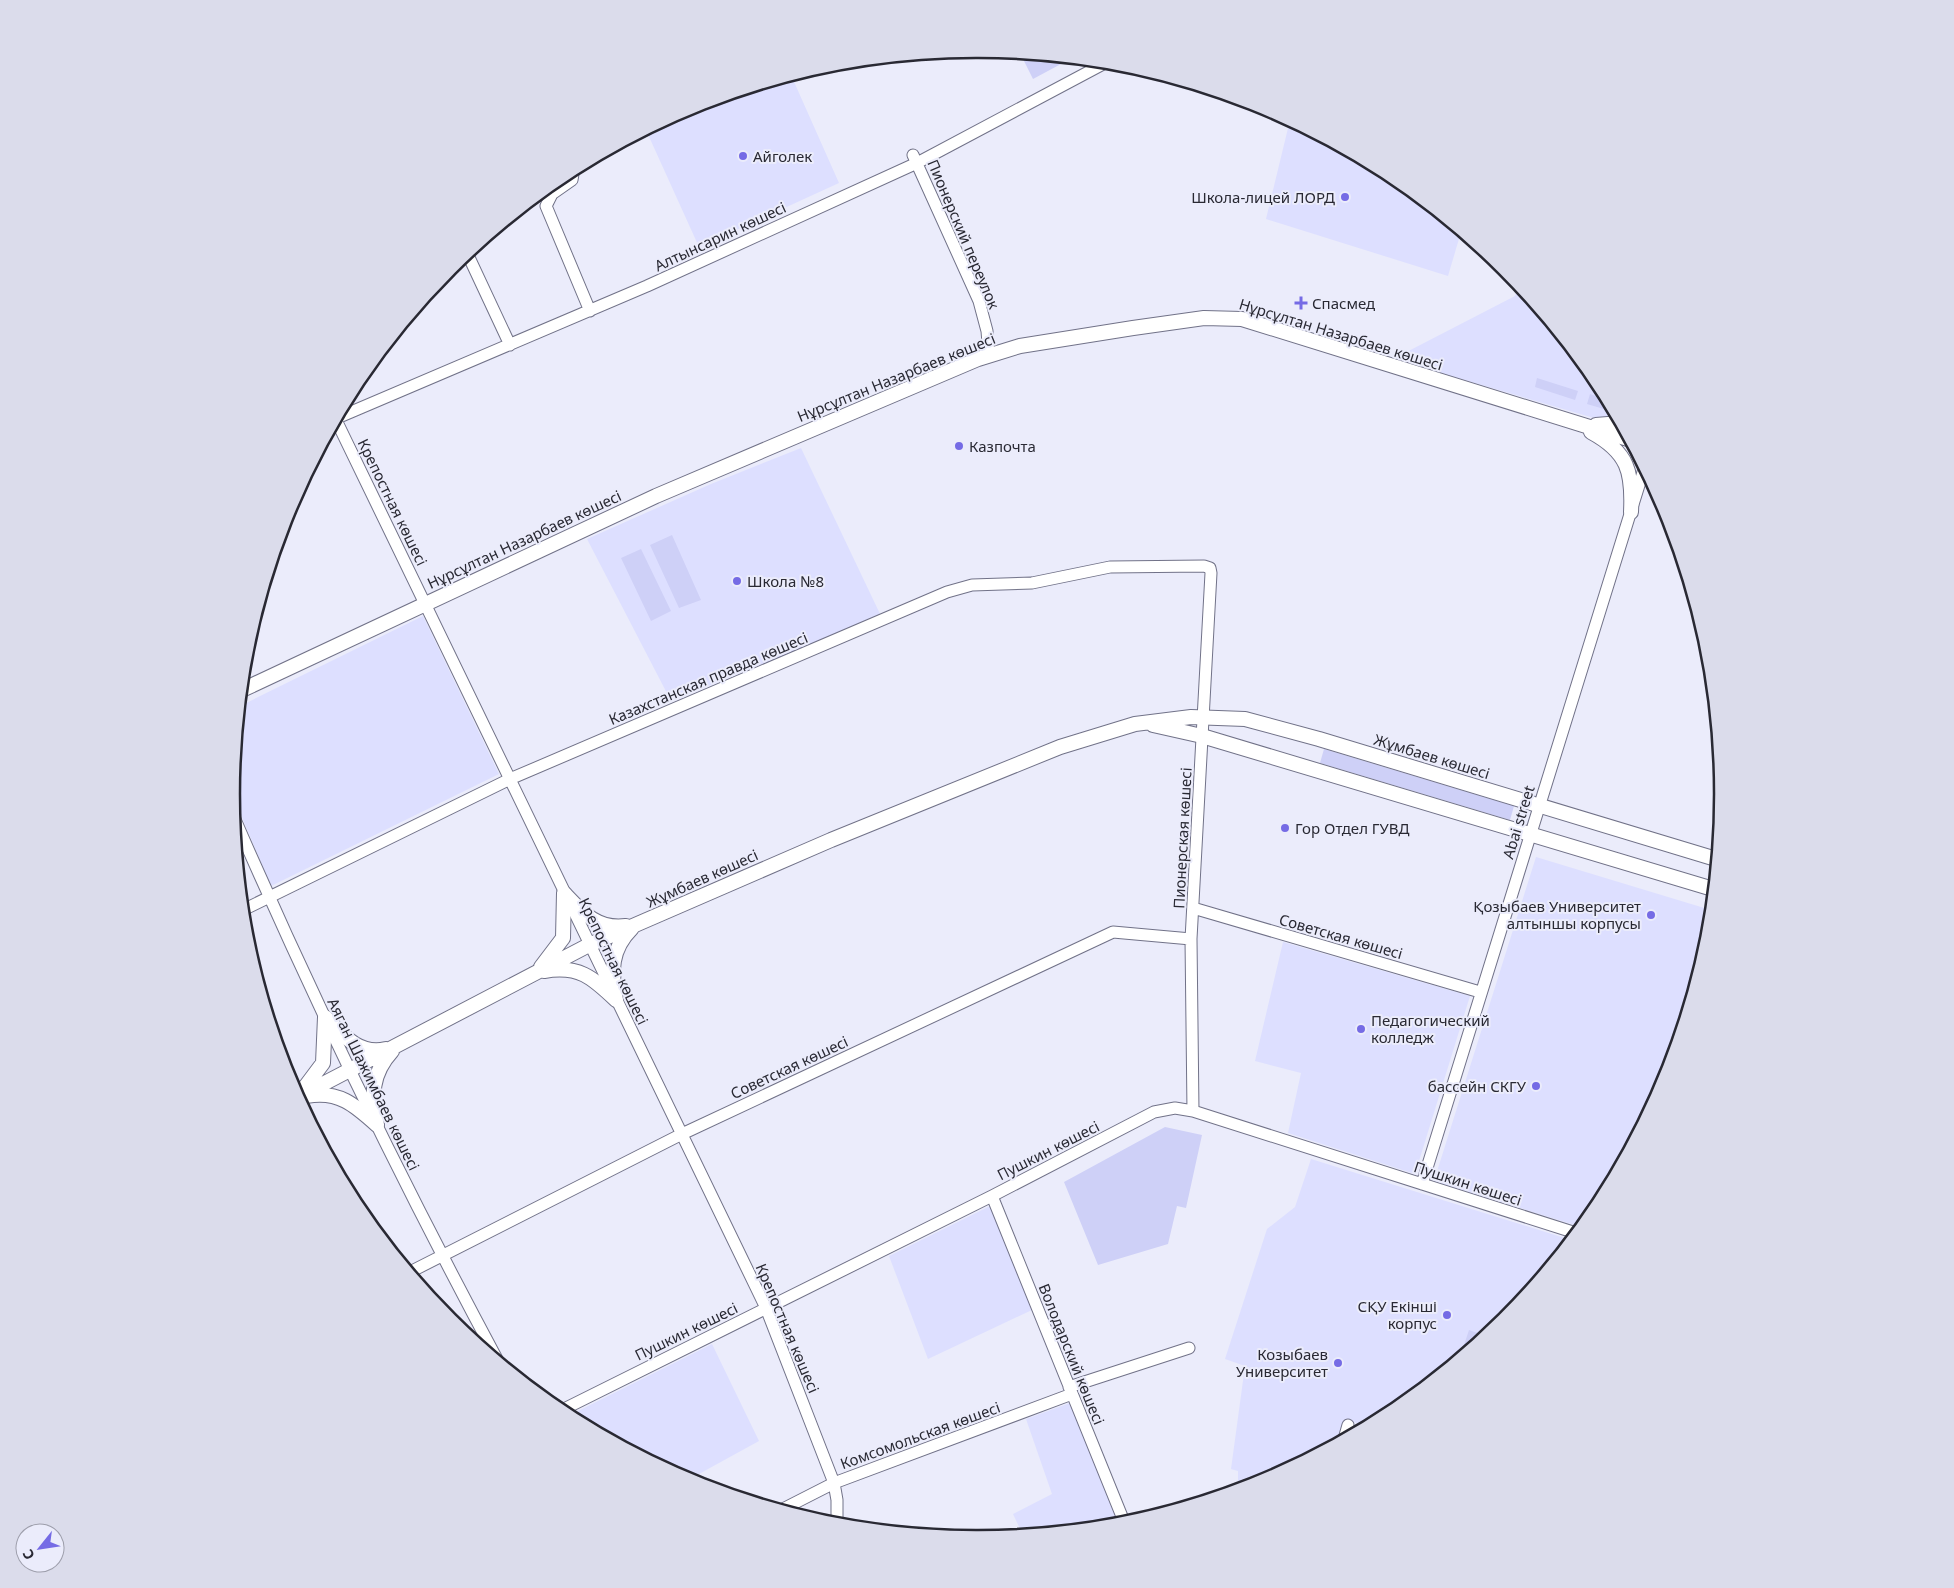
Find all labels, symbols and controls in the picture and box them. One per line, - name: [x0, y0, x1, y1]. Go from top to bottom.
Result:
- place label: Айголек: [753, 146, 812, 166]
- marker: Айголек: [737, 150, 749, 162]
- street label: Пионерский переулок: [923, 156, 1005, 312]
- place label: Школа-лицей ЛОРД: [1191, 187, 1335, 207]
- marker: Школа-лицей ЛОРД: [1339, 191, 1351, 203]
- street label: Алтынсарин көшесі: [651, 197, 789, 275]
- street label: Нұрсұлтан Назарбаев көшесі: [1237, 293, 1445, 375]
- place label: Спасмед: [1312, 293, 1375, 313]
- marker: Спасмед: [1294, 296, 1308, 310]
- street label: Нұрсұлтан Назарбаев көшесі: [794, 328, 998, 426]
- street label: Крепостная көшесі: [354, 435, 432, 569]
- place label: Казпочта: [969, 436, 1036, 456]
- marker: Казпочта: [953, 440, 965, 452]
- street label: Нұрсұлтан Назарбаев көшесі: [424, 485, 624, 593]
- place label: Школа №8: [747, 571, 824, 591]
- marker: Школа №8: [731, 575, 743, 587]
- street label: Казахстанская правда көшесі: [606, 627, 810, 729]
- street label: Жұмбаев көшесі: [1372, 729, 1492, 783]
- street label: Пионерская көшесі: [1168, 767, 1196, 909]
- street label: Abai street: [1497, 782, 1539, 861]
- place label: Гор Отдел ГУВД: [1295, 818, 1409, 838]
- marker: Гор Отдел ГУВД: [1279, 822, 1291, 834]
- street label: Жұмбаев көшесі: [643, 844, 761, 912]
- street label: Крепостная көшесі: [575, 894, 653, 1028]
- place label: Қозыбаев Университет алтыншы корпусы: [1473, 896, 1641, 933]
- street label: Советская көшесі: [1277, 909, 1405, 963]
- marker: Қозыбаев Университет алтыншы корпусы: [1645, 909, 1657, 921]
- street label: Аяган Шажимбаев көшесі: [323, 994, 425, 1174]
- place label: Педагогический колледж: [1371, 1010, 1490, 1047]
- marker: Педагогический колледж: [1355, 1023, 1367, 1035]
- street label: Советская көшесі: [727, 1031, 851, 1103]
- place label: бассейн СКГУ: [1428, 1076, 1527, 1096]
- marker: бассейн СКГУ: [1530, 1080, 1542, 1092]
- street label: Пушкин көшесі: [994, 1116, 1102, 1184]
- street label: Пушкин көшесі: [1412, 1156, 1524, 1210]
- street label: Крепостная көшесі: [752, 1260, 824, 1396]
- street label: Володарский көшесі: [1035, 1281, 1109, 1427]
- place label: СҚУ Екінші корпус: [1358, 1296, 1437, 1333]
- street label: Пушкин көшесі: [631, 1297, 741, 1365]
- marker: СҚУ Екінші корпус: [1441, 1309, 1453, 1321]
- place label: Козыбаев Университет: [1236, 1344, 1328, 1381]
- marker: Козыбаев Университет: [1332, 1357, 1344, 1369]
- street label: Комсомольская көшесі: [837, 1397, 1003, 1473]
- north arrow: [15, 1523, 65, 1573]
- text: С: [18, 1546, 39, 1563]

